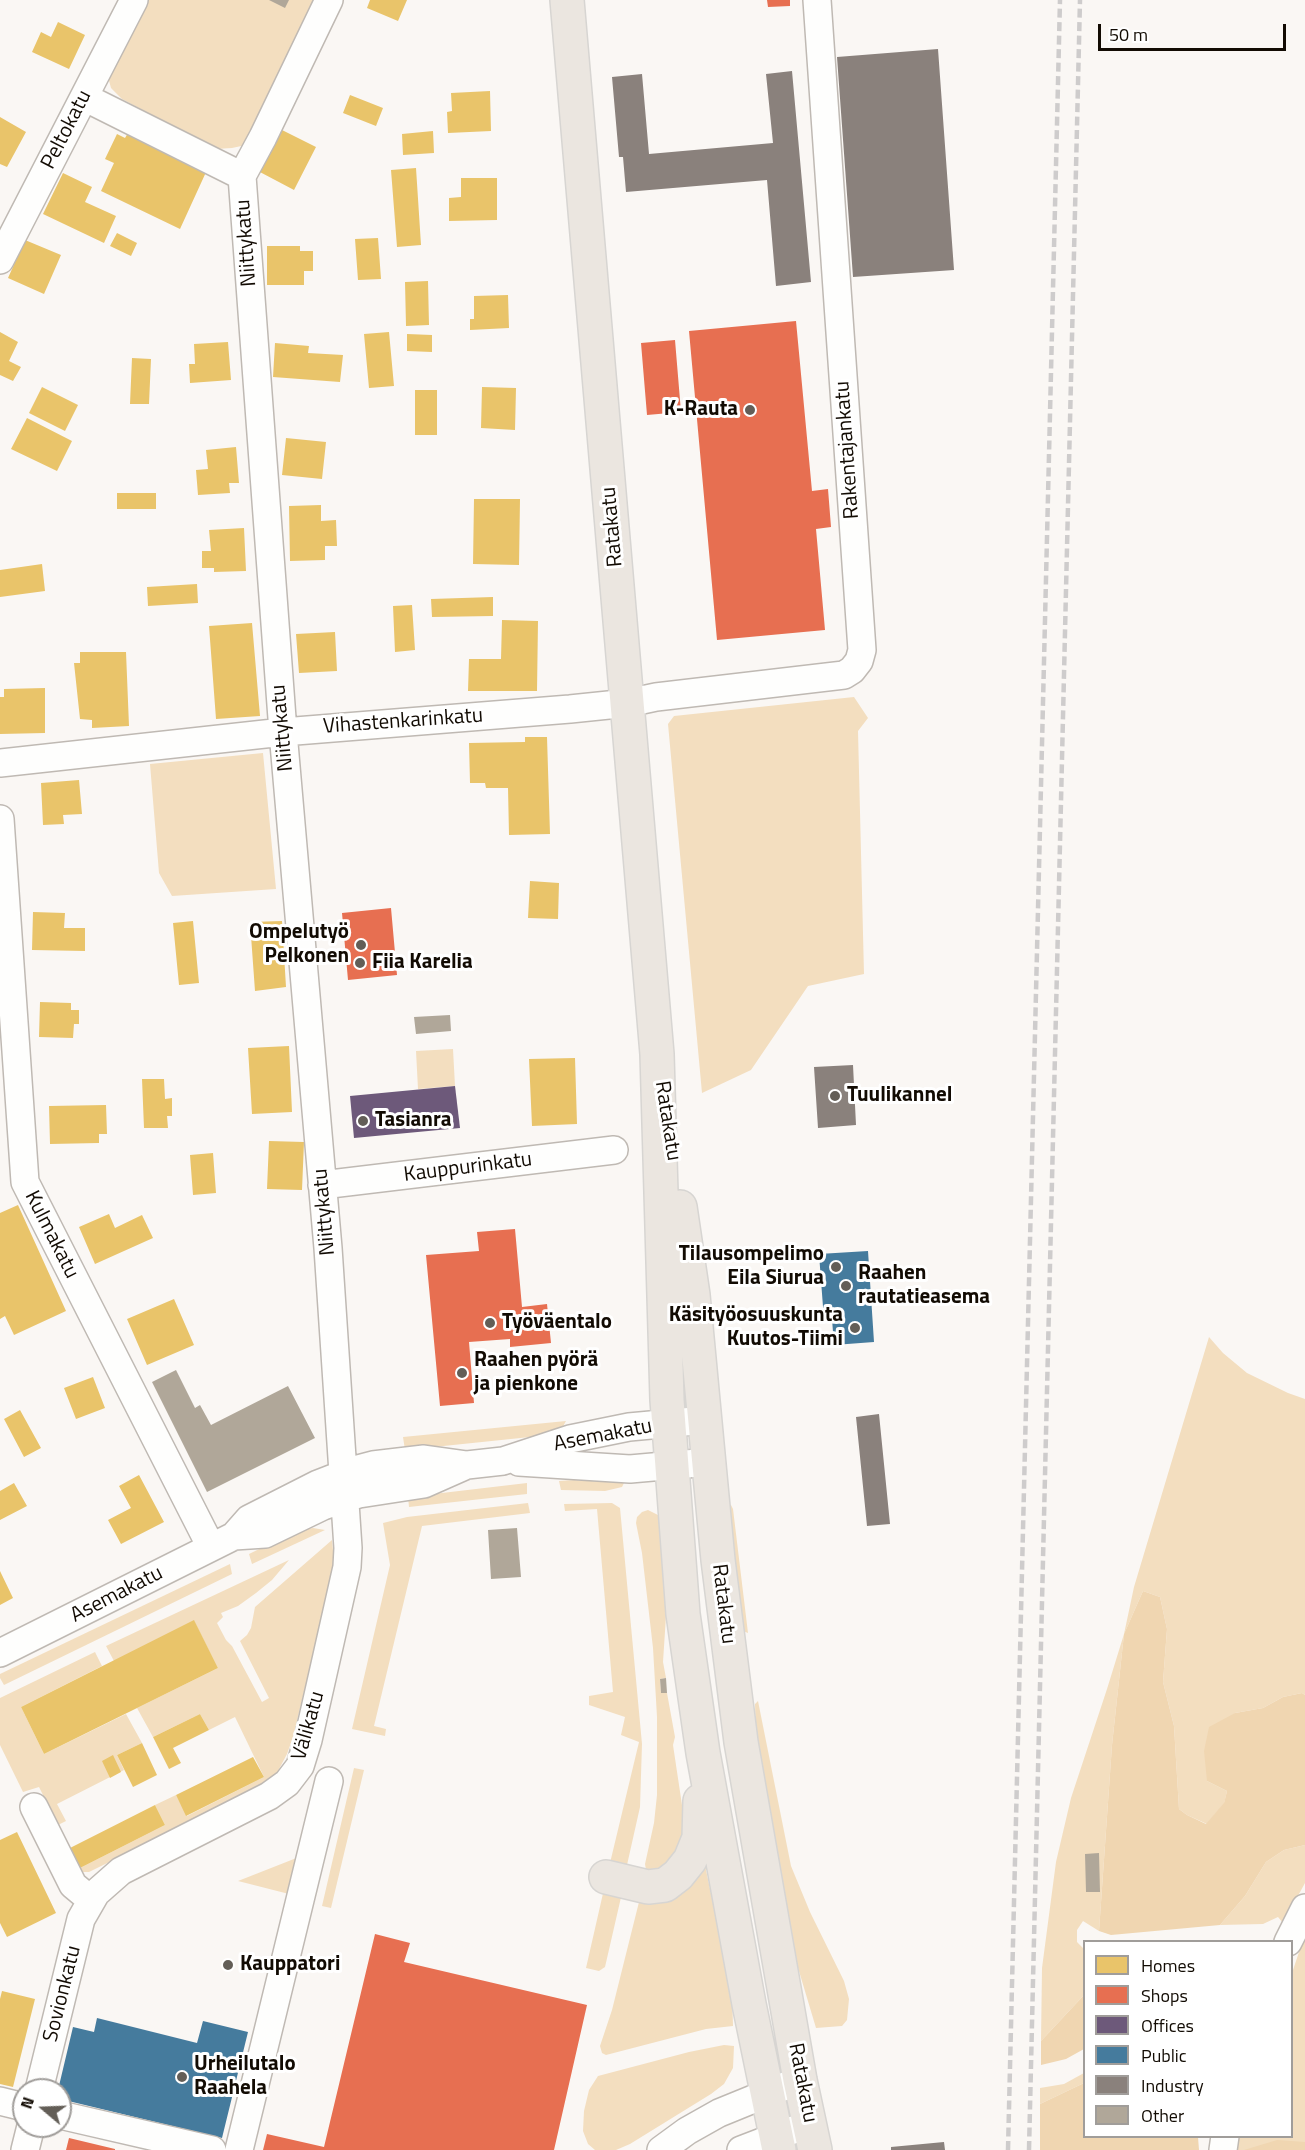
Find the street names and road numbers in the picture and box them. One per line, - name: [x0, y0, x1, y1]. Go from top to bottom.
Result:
- street label: Peltokatu: [36, 86, 98, 174]
- street label: Niittykatu: [231, 199, 263, 287]
- street label: Rakentajankatu: [831, 380, 865, 520]
- street label: Ratakatu: [597, 486, 629, 568]
- street label: Niittykatu: [267, 683, 299, 773]
- street label: Vihastenkarinkatu: [322, 704, 484, 740]
- street label: Ratakatu: [648, 1079, 686, 1163]
- street label: Kauppurinkatu: [402, 1148, 534, 1188]
- street label: Niittykatu: [309, 1167, 341, 1257]
- street label: Kulmakatu: [18, 1187, 84, 1283]
- street label: Asemakatu: [552, 1414, 654, 1458]
- street label: Asemakatu: [67, 1561, 167, 1629]
- street label: Ratakatu: [706, 1563, 740, 1645]
- street label: Välikatu: [287, 1689, 331, 1763]
- street label: Sovionkatu: [39, 1943, 87, 2045]
- street label: Ratakatu: [782, 2041, 822, 2125]

